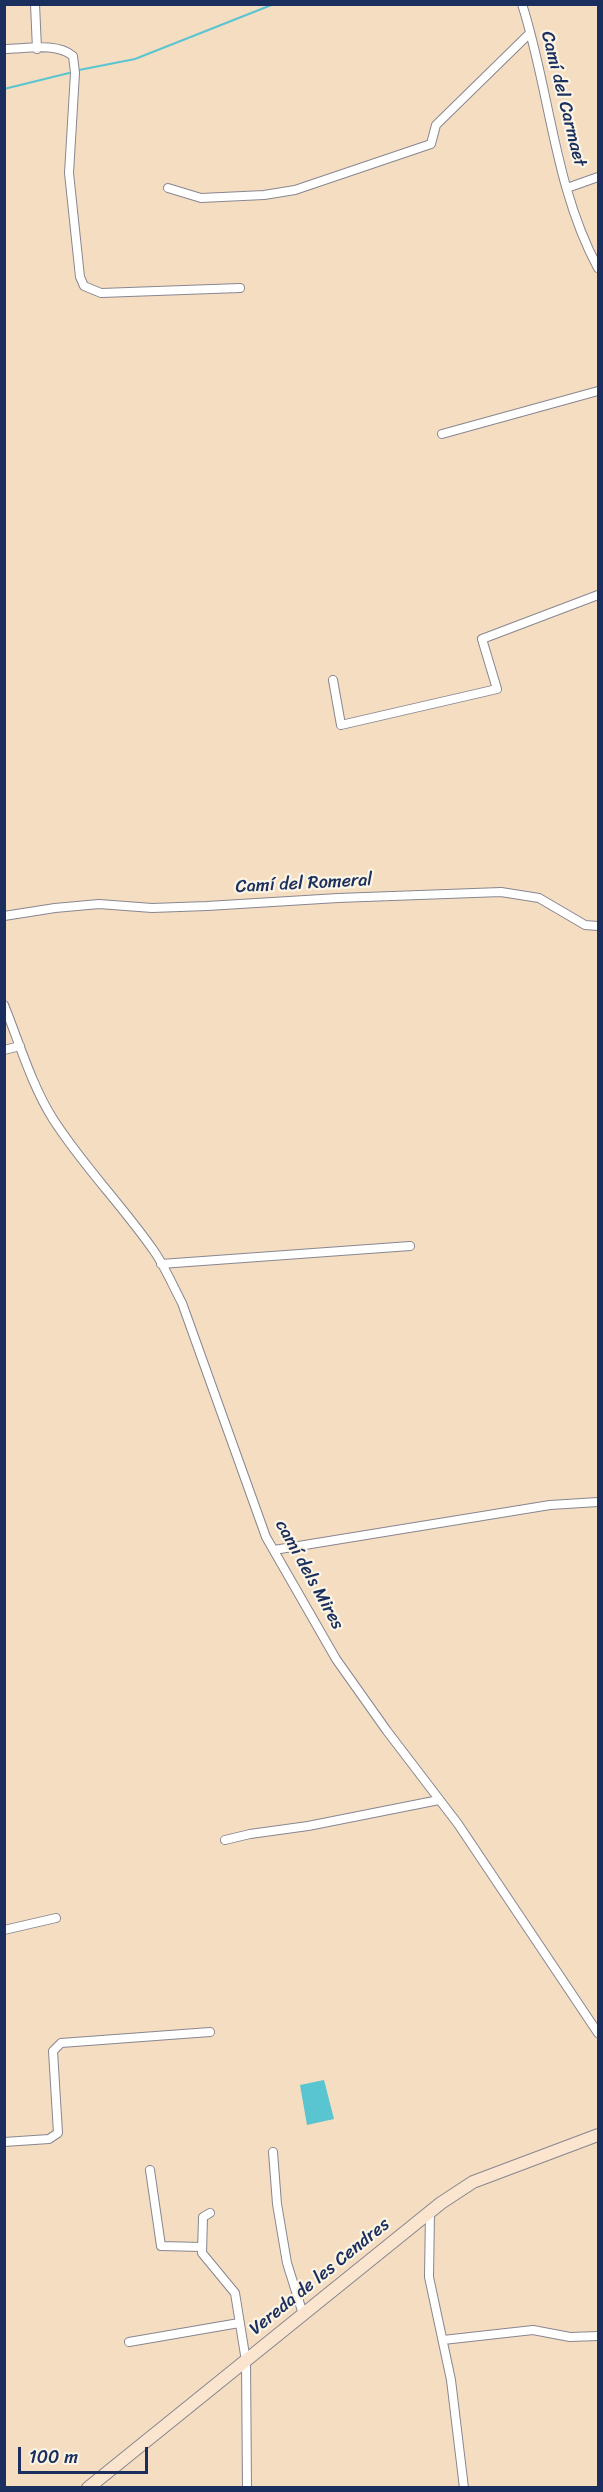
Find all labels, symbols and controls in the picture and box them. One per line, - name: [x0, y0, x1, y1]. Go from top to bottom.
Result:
- street label: Camí del Carmaet: [536, 29, 590, 169]
- street label: Camí del Romeral: [235, 870, 373, 898]
- street label: camí dels Mires: [270, 1516, 348, 1634]
- street label: Vereda de les Cendres: [246, 2214, 394, 2340]
- scale bar: [21, 2435, 152, 2473]
- text: 100 m: [29, 2441, 78, 2473]

